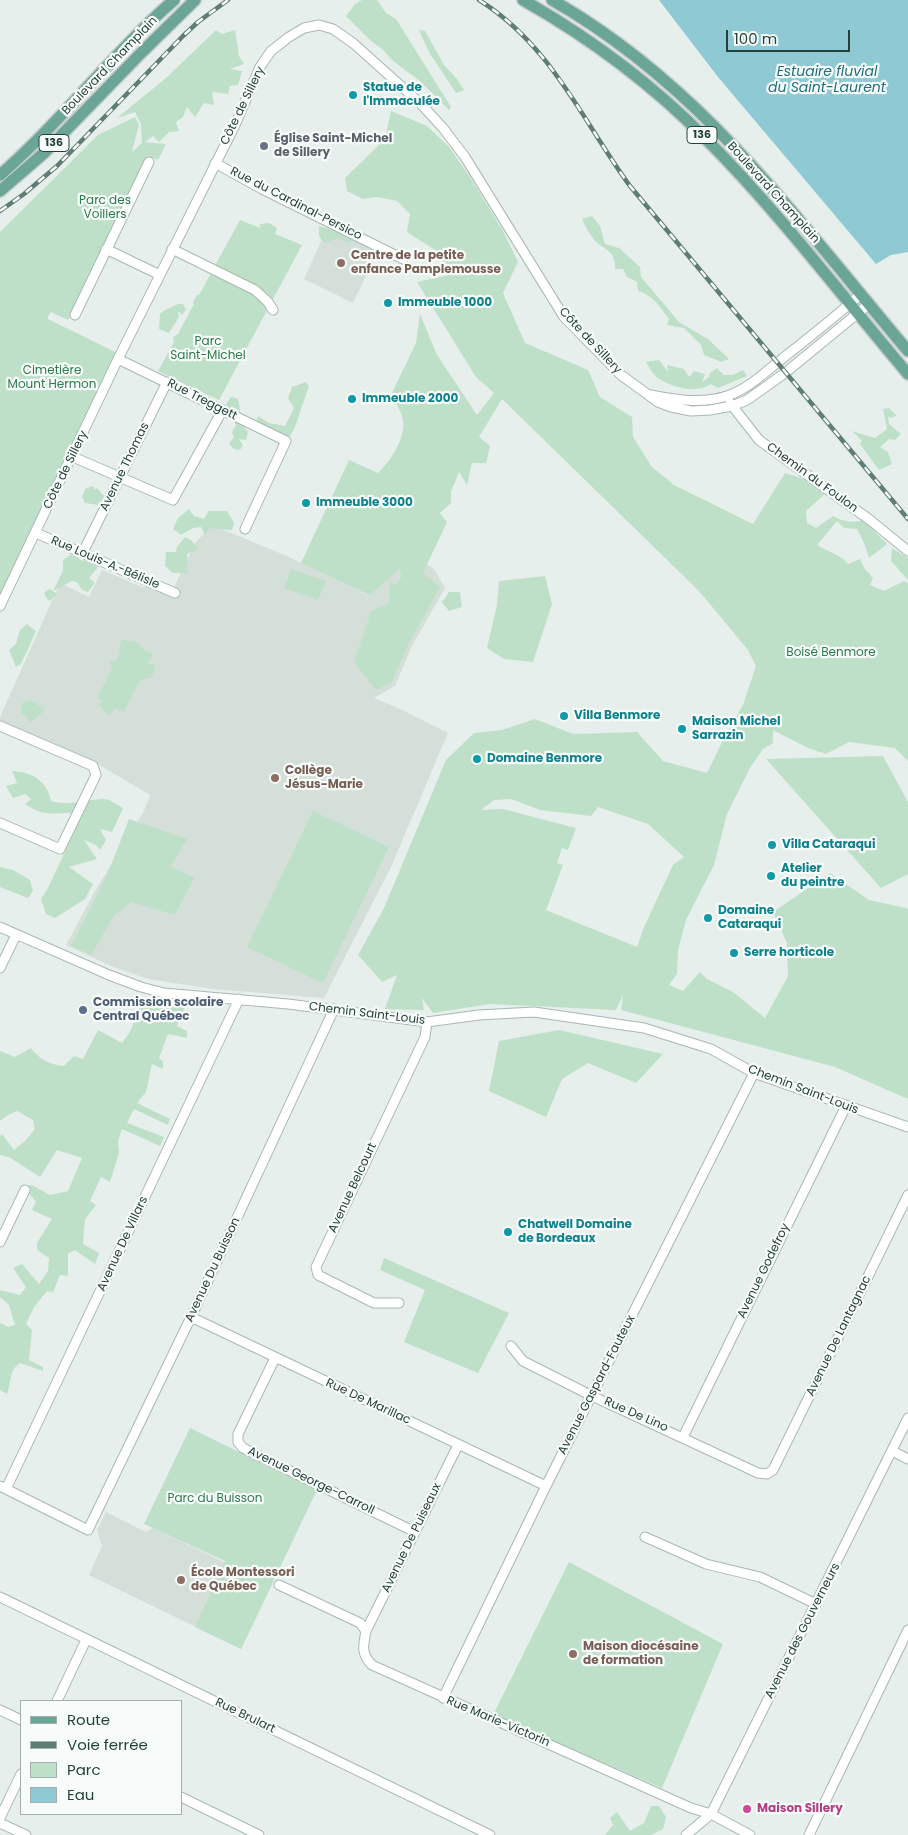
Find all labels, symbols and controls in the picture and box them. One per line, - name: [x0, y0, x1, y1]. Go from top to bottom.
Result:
- street label: Boulevard Champlain: [59, 14, 161, 118]
- scale bar: [728, 20, 852, 52]
- text: 100 m: [734, 28, 777, 49]
- water label: Estuaire fluvial du Saint-Laurent: [768, 64, 886, 96]
- street label: Côte de Sillery: [218, 65, 268, 147]
- place label: Statue de l'Immaculée: [363, 81, 440, 109]
- marker: Statue de l'Immaculée: [347, 89, 359, 101]
- road number: 136: [687, 126, 717, 144]
- place label: Église Saint-Michel de Sillery: [274, 132, 392, 160]
- road number: 136: [39, 134, 69, 152]
- marker: Église Saint-Michel de Sillery: [258, 140, 270, 152]
- street label: Boulevard Champlain: [724, 140, 822, 246]
- street label: Rue du Cardinal-Persico: [228, 164, 364, 244]
- park label: Parc des Voiliers: [79, 194, 131, 222]
- place label: Centre de la petite enfance Pamplemousse: [351, 249, 501, 277]
- marker: Centre de la petite enfance Pamplemousse: [335, 257, 347, 269]
- place label: Immeuble 1000: [398, 296, 492, 310]
- marker: Immeuble 1000: [382, 297, 394, 309]
- street label: Côte de Sillery: [556, 305, 624, 377]
- park label: Parc Saint-Michel: [170, 335, 246, 363]
- park label: Cimetière Mount Hermon: [8, 364, 96, 392]
- street label: Rue Treggett: [165, 376, 239, 424]
- place label: Immeuble 2000: [362, 392, 458, 406]
- marker: Immeuble 2000: [346, 393, 358, 405]
- street label: Avenue Thomas: [97, 420, 153, 514]
- street label: Côte de Sillery: [41, 429, 91, 511]
- street label: Chemin du Foulon: [764, 440, 860, 516]
- place label: Immeuble 3000: [316, 496, 413, 510]
- marker: Immeuble 3000: [300, 497, 312, 509]
- street label: Rue Louis-A.-Bélisle: [49, 534, 161, 592]
- park label: Boisé Benmore: [786, 646, 876, 660]
- place label: Villa Benmore: [574, 709, 660, 723]
- marker: Villa Benmore: [558, 710, 570, 722]
- place label: Maison Michel Sarrazin: [692, 715, 781, 743]
- marker: Maison Michel Sarrazin: [676, 723, 688, 735]
- place label: Domaine Benmore: [487, 752, 602, 766]
- marker: Domaine Benmore: [471, 753, 483, 765]
- place label: Collège Jésus-Marie: [285, 764, 363, 792]
- marker: Collège Jésus-Marie: [269, 772, 281, 784]
- place label: Villa Cataraqui: [782, 838, 875, 852]
- marker: Villa Cataraqui: [766, 839, 778, 851]
- place label: Atelier du peintre: [781, 862, 844, 890]
- marker: Atelier du peintre: [765, 870, 777, 882]
- place label: Domaine Cataraqui: [718, 904, 781, 932]
- marker: Domaine Cataraqui: [702, 912, 714, 924]
- place label: Serre horticole: [744, 946, 834, 960]
- marker: Serre horticole: [728, 947, 740, 959]
- place label: Commission scolaire Central Québec: [93, 996, 223, 1024]
- street label: Chemin Saint-Louis: [308, 1000, 426, 1028]
- marker: Commission scolaire Central Québec: [77, 1004, 89, 1016]
- street label: Chemin Saint-Louis: [746, 1062, 860, 1118]
- street label: Avenue Belcourt: [326, 1141, 380, 1235]
- street label: Avenue De Villars: [95, 1194, 151, 1294]
- street label: Avenue Du Buisson: [182, 1216, 244, 1324]
- place label: Chatwell Domaine de Bordeaux: [518, 1218, 632, 1246]
- street label: Avenue Godefroy: [735, 1221, 793, 1321]
- marker: Chatwell Domaine de Bordeaux: [502, 1226, 514, 1238]
- street label: Avenue De Lantagnac: [804, 1274, 874, 1398]
- street label: Avenue Gaspard-Fauteux: [556, 1313, 638, 1457]
- street label: Rue De Marillac: [323, 1376, 413, 1428]
- street label: Rue De Lino: [602, 1395, 670, 1435]
- street label: Avenue George-Carroll: [245, 1444, 377, 1518]
- street label: Avenue De Puiseaux: [379, 1481, 445, 1595]
- park label: Parc du Buisson: [168, 1492, 262, 1506]
- street label: Avenue des Gouverneurs: [762, 1561, 844, 1701]
- place label: École Montessori de Québec: [191, 1566, 295, 1594]
- marker: École Montessori de Québec: [175, 1574, 187, 1586]
- place label: Maison diocésaine de formation: [583, 1640, 699, 1668]
- marker: Maison diocésaine de formation: [567, 1648, 579, 1660]
- street label: Rue Marie-Victorin: [444, 1694, 552, 1750]
- street label: Rue Brulart: [213, 1695, 277, 1737]
- legend: [20, 1700, 182, 1815]
- text: Route: [67, 1709, 110, 1730]
- text: Voie ferrée: [67, 1734, 148, 1755]
- text: Parc: [67, 1759, 101, 1780]
- text: Eau: [67, 1784, 94, 1805]
- place label: Maison Sillery: [757, 1802, 843, 1816]
- marker: Maison Sillery: [741, 1803, 753, 1815]

